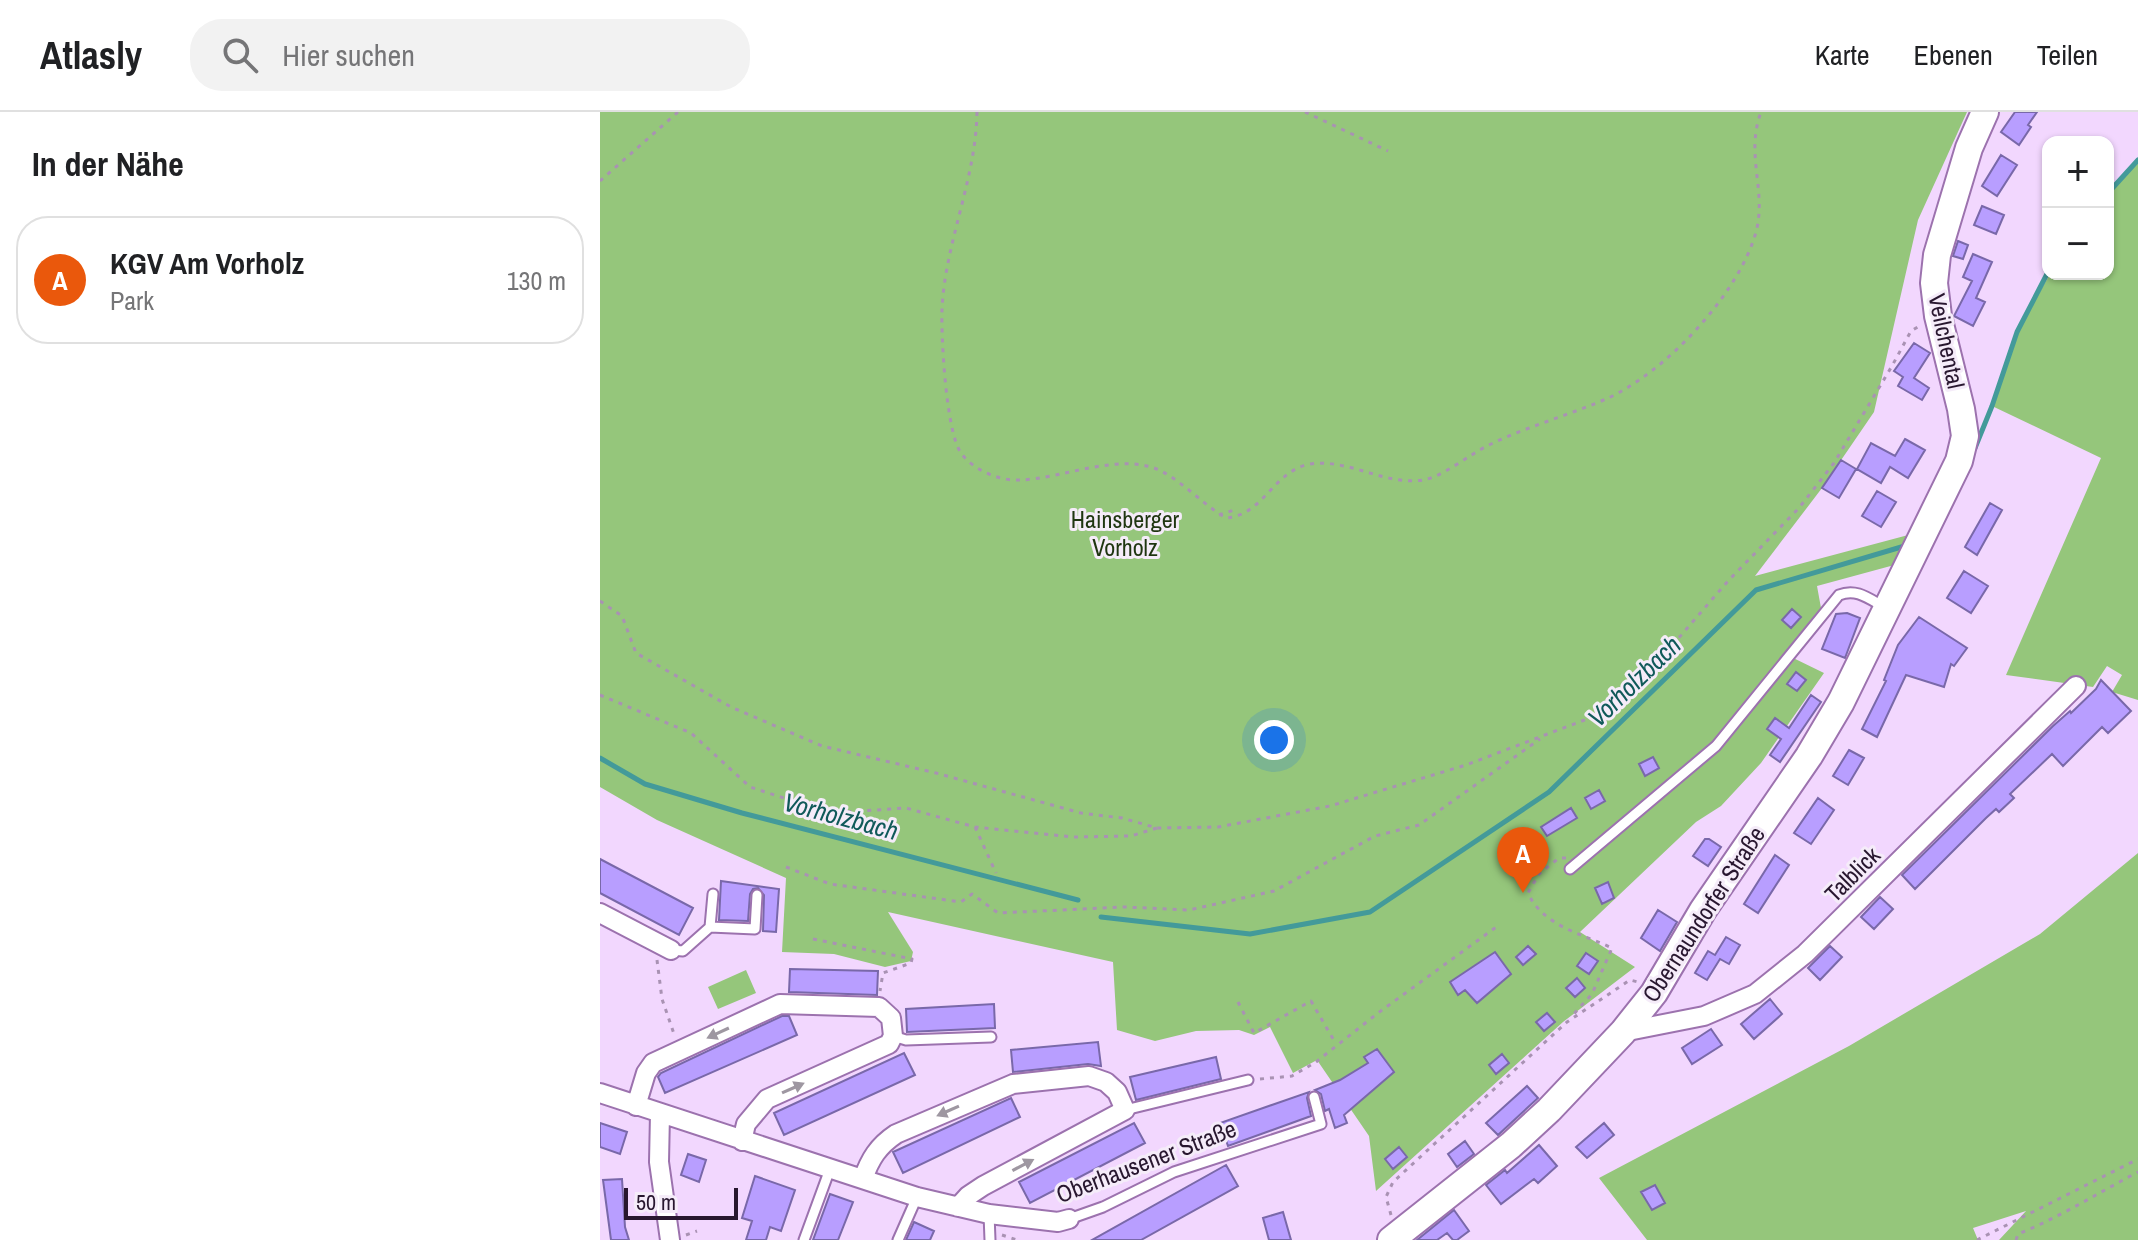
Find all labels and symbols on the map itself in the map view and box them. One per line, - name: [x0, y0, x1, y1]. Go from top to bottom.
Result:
- street label: Veilchental: [1921, 291, 1973, 391]
- park label: Hainsberger Vorholz: [1071, 503, 1180, 563]
- water label: Vorholzbach: [1580, 628, 1688, 734]
- your location: [1254, 720, 1294, 760]
- water label: Vorholzbach: [780, 784, 902, 848]
- street label: Obernaundorfer Straße: [1634, 820, 1772, 1008]
- pin: A: [1497, 827, 1549, 893]
- street label: Talblick: [1817, 839, 1887, 909]
- one-way arrow: [707, 1026, 730, 1040]
- one-way arrow: [781, 1081, 805, 1094]
- one-way arrow: [936, 1104, 960, 1118]
- street label: Oberhausener Straße: [1051, 1112, 1241, 1210]
- one-way arrow: [1012, 1158, 1035, 1171]
- scale bar: [624, 1184, 738, 1220]

